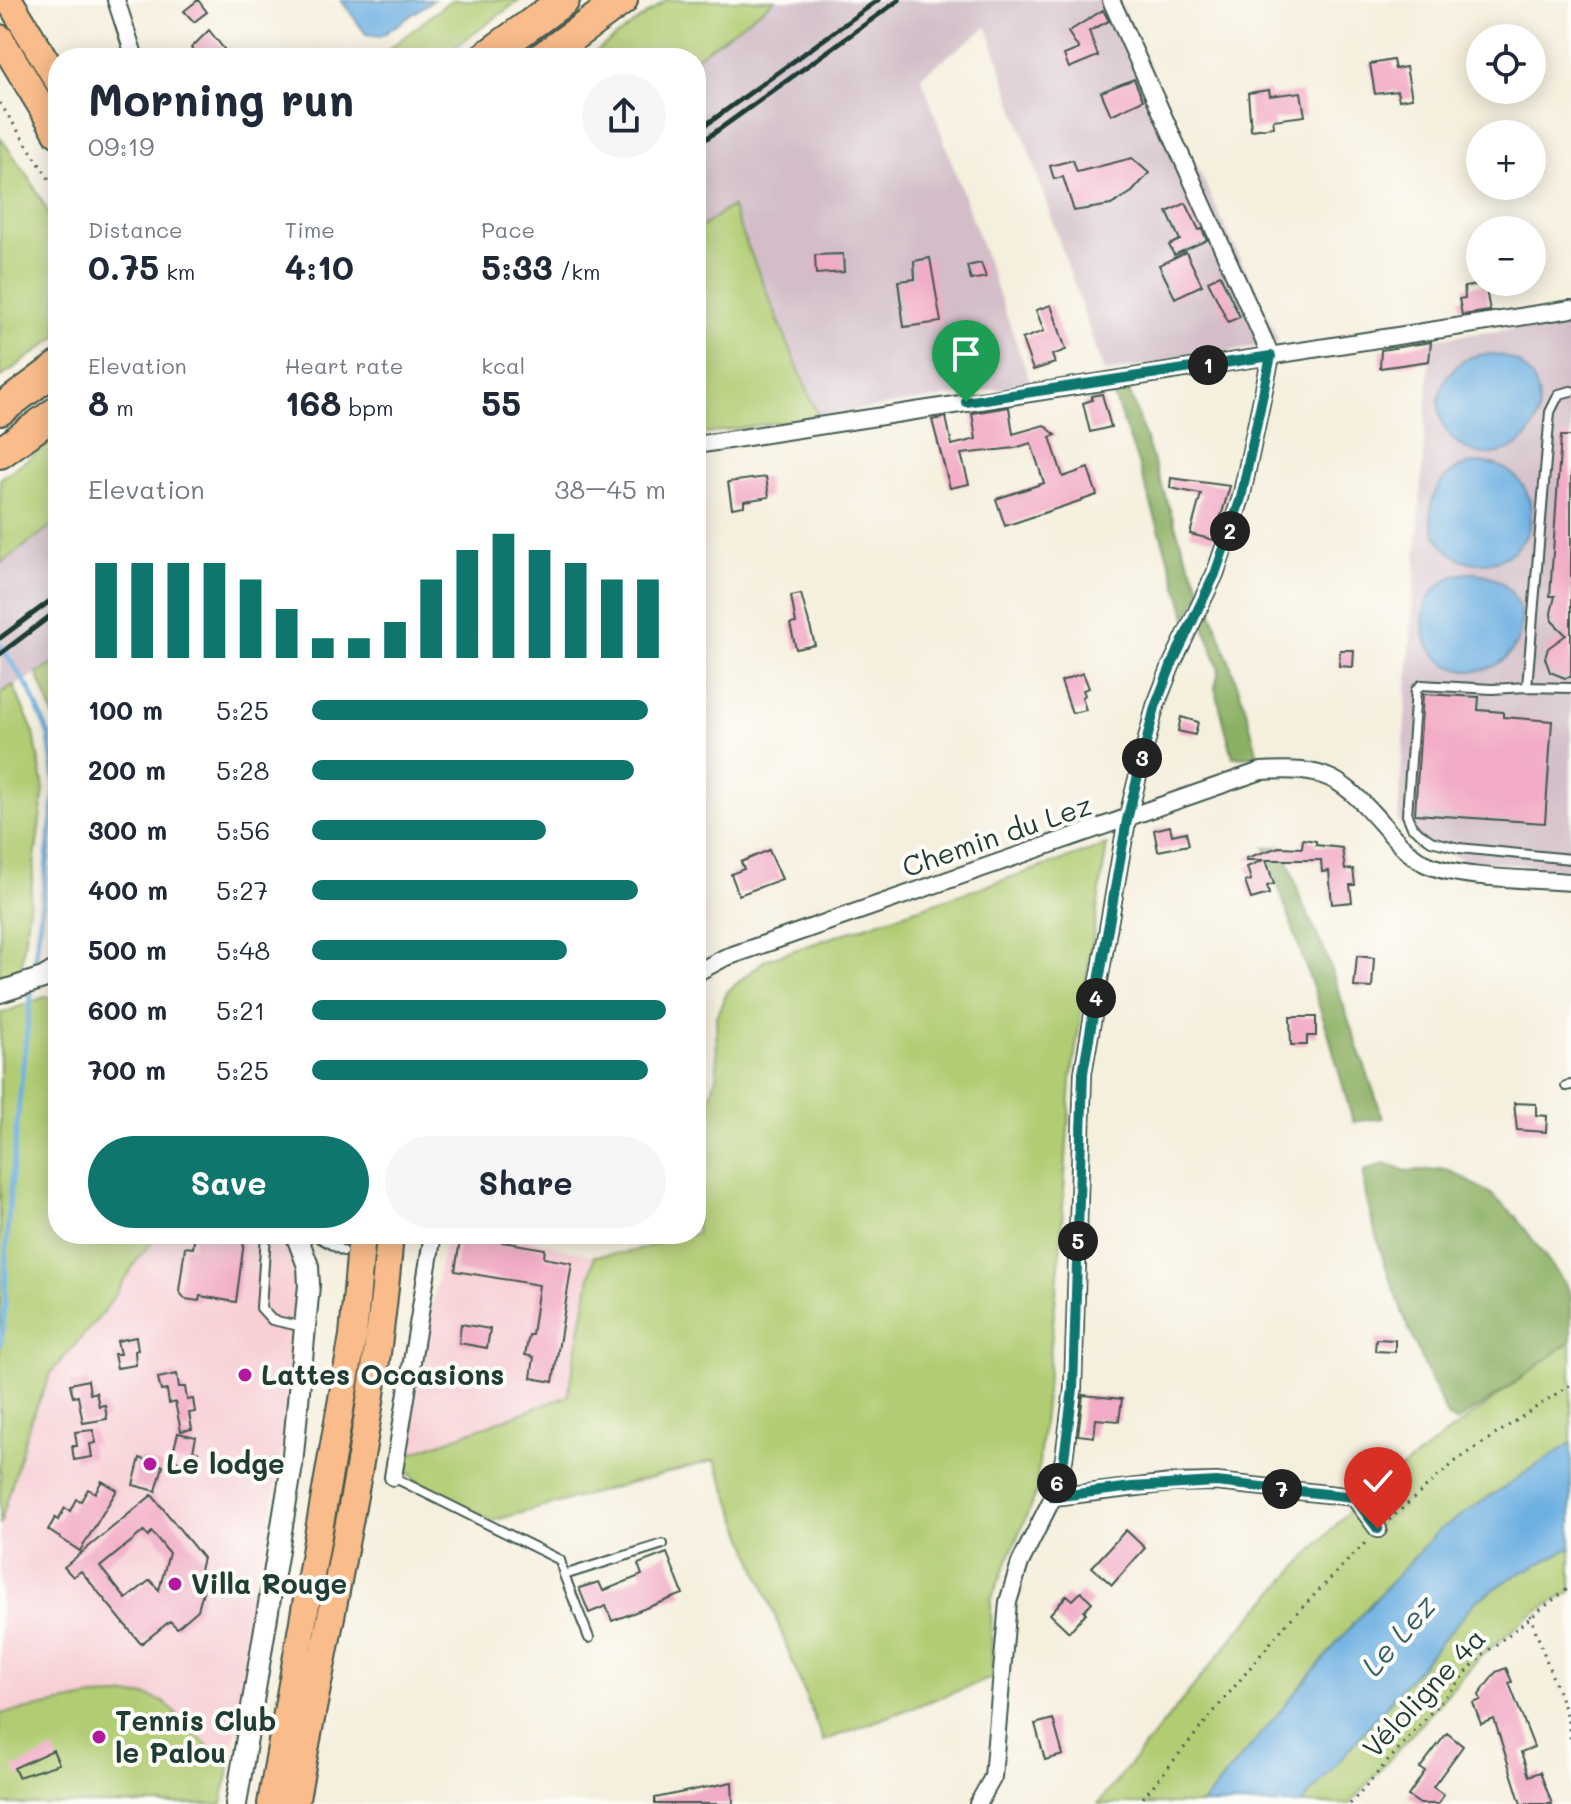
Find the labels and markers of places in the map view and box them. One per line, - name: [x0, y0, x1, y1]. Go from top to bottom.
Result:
- pin: [932, 320, 1000, 402]
- pin: 1: [1188, 345, 1228, 385]
- pin: 2: [1210, 511, 1250, 551]
- pin: 3: [1122, 738, 1162, 778]
- pin: 4: [1076, 978, 1116, 1018]
- pin: 5: [1058, 1221, 1098, 1261]
- place label: Lattes Occasions: [261, 1356, 504, 1392]
- marker: Lattes Occasions: [236, 1366, 254, 1384]
- place label: Le lodge: [166, 1445, 285, 1481]
- pin: [1344, 1447, 1412, 1529]
- marker: Le lodge: [141, 1455, 159, 1473]
- pin: 6: [1037, 1463, 1077, 1503]
- pin: 7: [1262, 1469, 1302, 1509]
- place label: Villa Rouge: [191, 1565, 347, 1601]
- marker: Villa Rouge: [166, 1575, 184, 1593]
- place label: Tennis Club le Palou: [115, 1702, 276, 1770]
- marker: Tennis Club le Palou: [90, 1728, 108, 1746]

